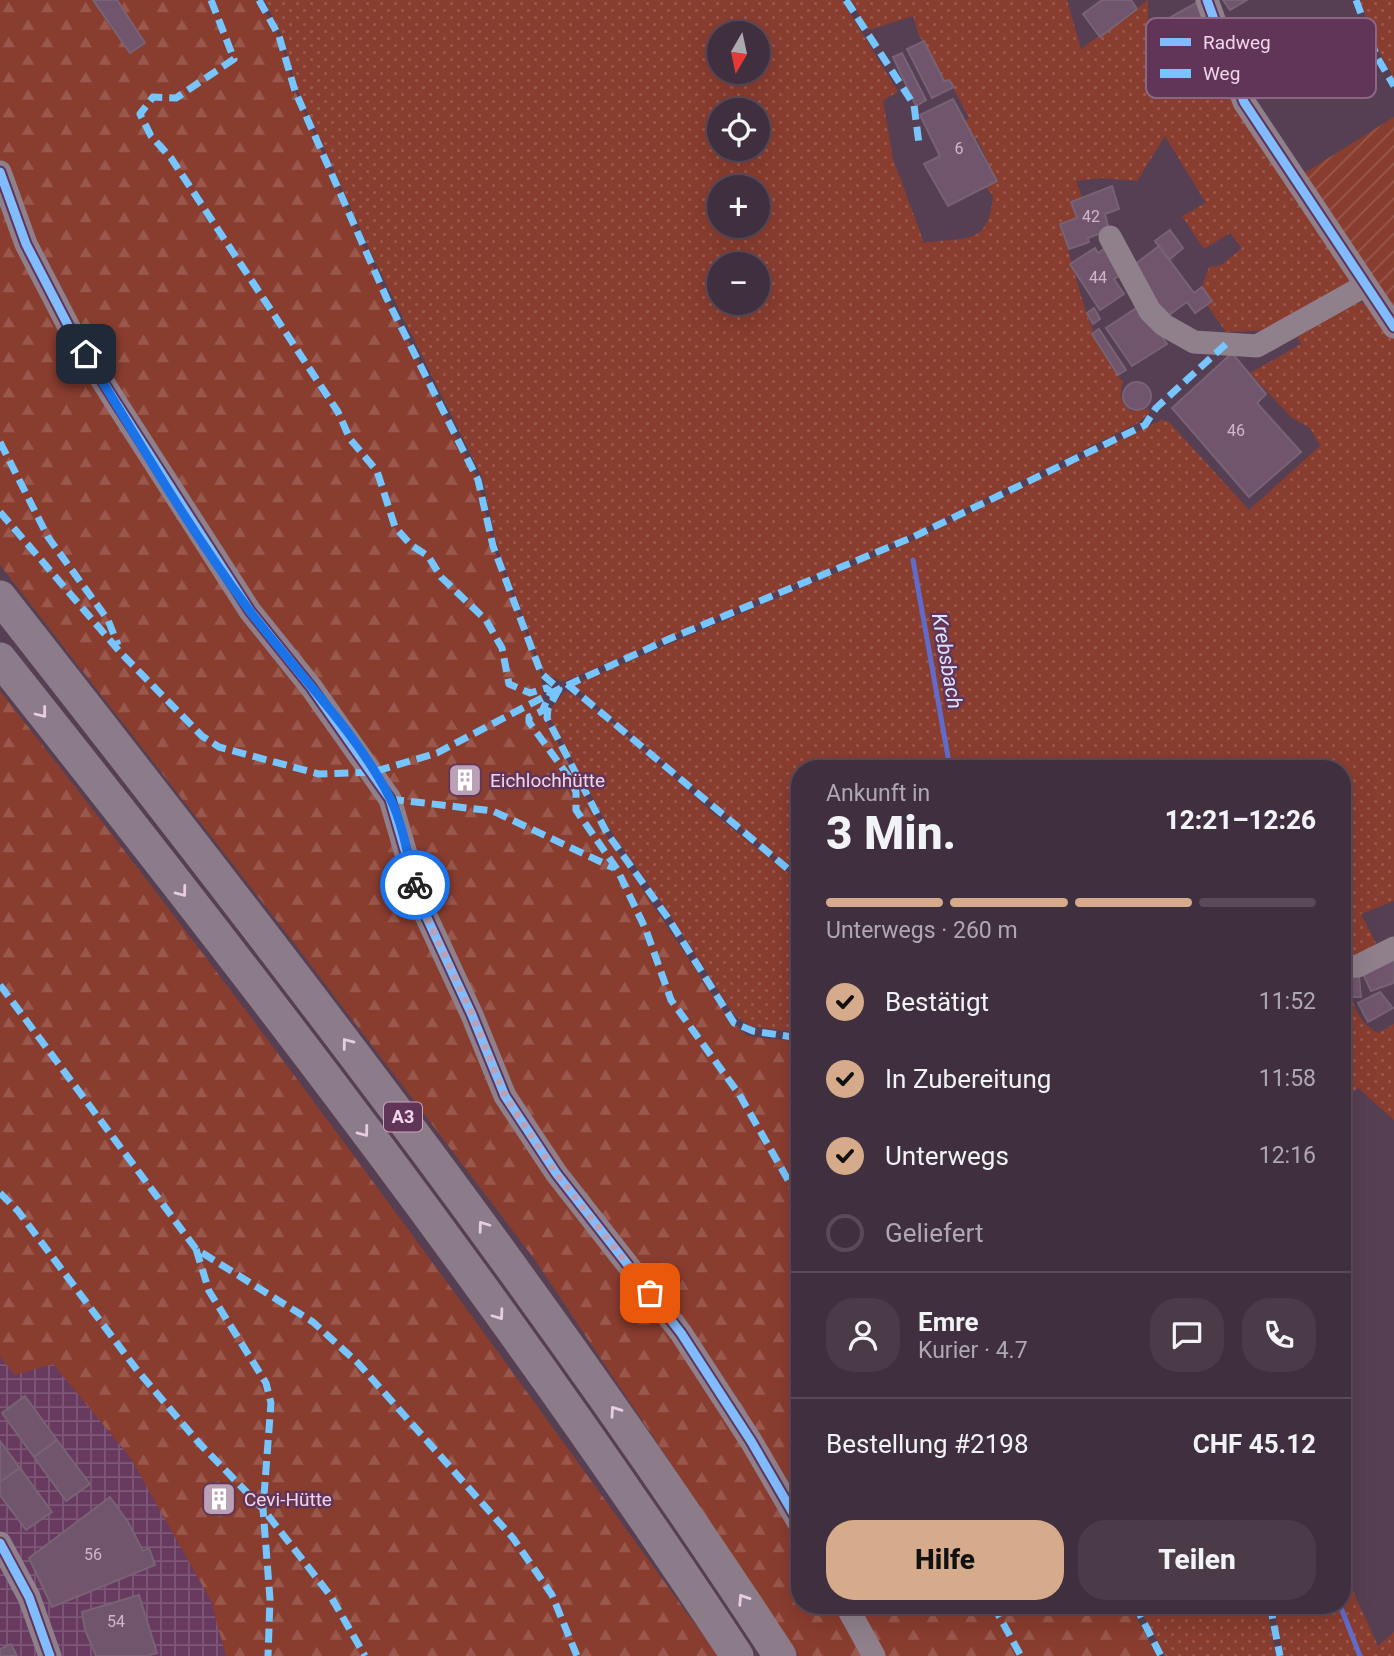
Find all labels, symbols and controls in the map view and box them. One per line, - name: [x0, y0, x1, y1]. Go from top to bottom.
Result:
- legend: [1146, 18, 1376, 98]
- north arrow: [707, 21, 770, 84]
- map controls: [707, 21, 770, 315]
- text: Radweg: [1203, 31, 1271, 54]
- text: Weg: [1203, 62, 1240, 85]
- button: locate: [707, 98, 770, 161]
- house number: 6: [955, 139, 964, 158]
- button: +: [707, 175, 770, 238]
- house number: 42: [1082, 207, 1100, 226]
- button: −: [707, 252, 770, 315]
- house number: 44: [1089, 268, 1107, 287]
- pin: [56, 324, 116, 384]
- icon: home: [67, 335, 105, 373]
- house number: 46: [1227, 421, 1245, 440]
- water label: Krebsbach: [927, 611, 967, 711]
- one-way arrow: [34, 705, 47, 718]
- building icon: Eichlochhütte: [446, 761, 484, 799]
- place label: Eichlochhütte: [490, 769, 605, 792]
- text: Ankunft in: [826, 780, 930, 807]
- text: 12:21–12:26: [1165, 805, 1316, 835]
- text: 3 Min.: [826, 806, 956, 860]
- courier: [380, 850, 450, 920]
- icon: bike: [396, 866, 434, 904]
- one-way arrow: [174, 884, 187, 897]
- text: Unterwegs · 260 m: [826, 917, 1018, 944]
- icon: check: [826, 983, 864, 1021]
- text: Bestätigt: [885, 987, 989, 1017]
- text: 11:52: [1259, 988, 1316, 1015]
- one-way arrow: [343, 1038, 356, 1051]
- icon: check: [826, 1060, 864, 1098]
- text: In Zubereitung: [885, 1064, 1051, 1094]
- text: 11:58: [1259, 1065, 1316, 1092]
- road number: A3: [384, 1102, 422, 1132]
- one-way arrow: [356, 1124, 368, 1137]
- icon: check: [826, 1137, 864, 1175]
- text: Unterwegs: [885, 1141, 1009, 1171]
- text: 12:16: [1259, 1142, 1316, 1169]
- text: Geliefert: [885, 1218, 983, 1248]
- one-way arrow: [478, 1221, 491, 1233]
- pin: [620, 1263, 680, 1323]
- icon: bag: [631, 1274, 669, 1312]
- button: person: [826, 1298, 900, 1372]
- button: chat: [1150, 1298, 1224, 1372]
- button: phone: [1242, 1298, 1316, 1372]
- one-way arrow: [491, 1307, 503, 1320]
- text: Emre: [918, 1307, 978, 1337]
- text: Kurier · 4.7: [918, 1337, 1028, 1364]
- one-way arrow: [611, 1406, 623, 1419]
- text: Bestellung #2198: [826, 1429, 1029, 1459]
- text: CHF 45.12: [1193, 1429, 1316, 1459]
- building icon: Cevi-Hütte: [200, 1480, 238, 1518]
- place label: Cevi-Hütte: [244, 1488, 332, 1511]
- button: Hilfe: [826, 1520, 1064, 1600]
- button: Teilen: [1078, 1520, 1316, 1600]
- house number: 56: [84, 1545, 102, 1564]
- one-way arrow: [739, 1594, 751, 1607]
- house number: 54: [107, 1612, 125, 1631]

